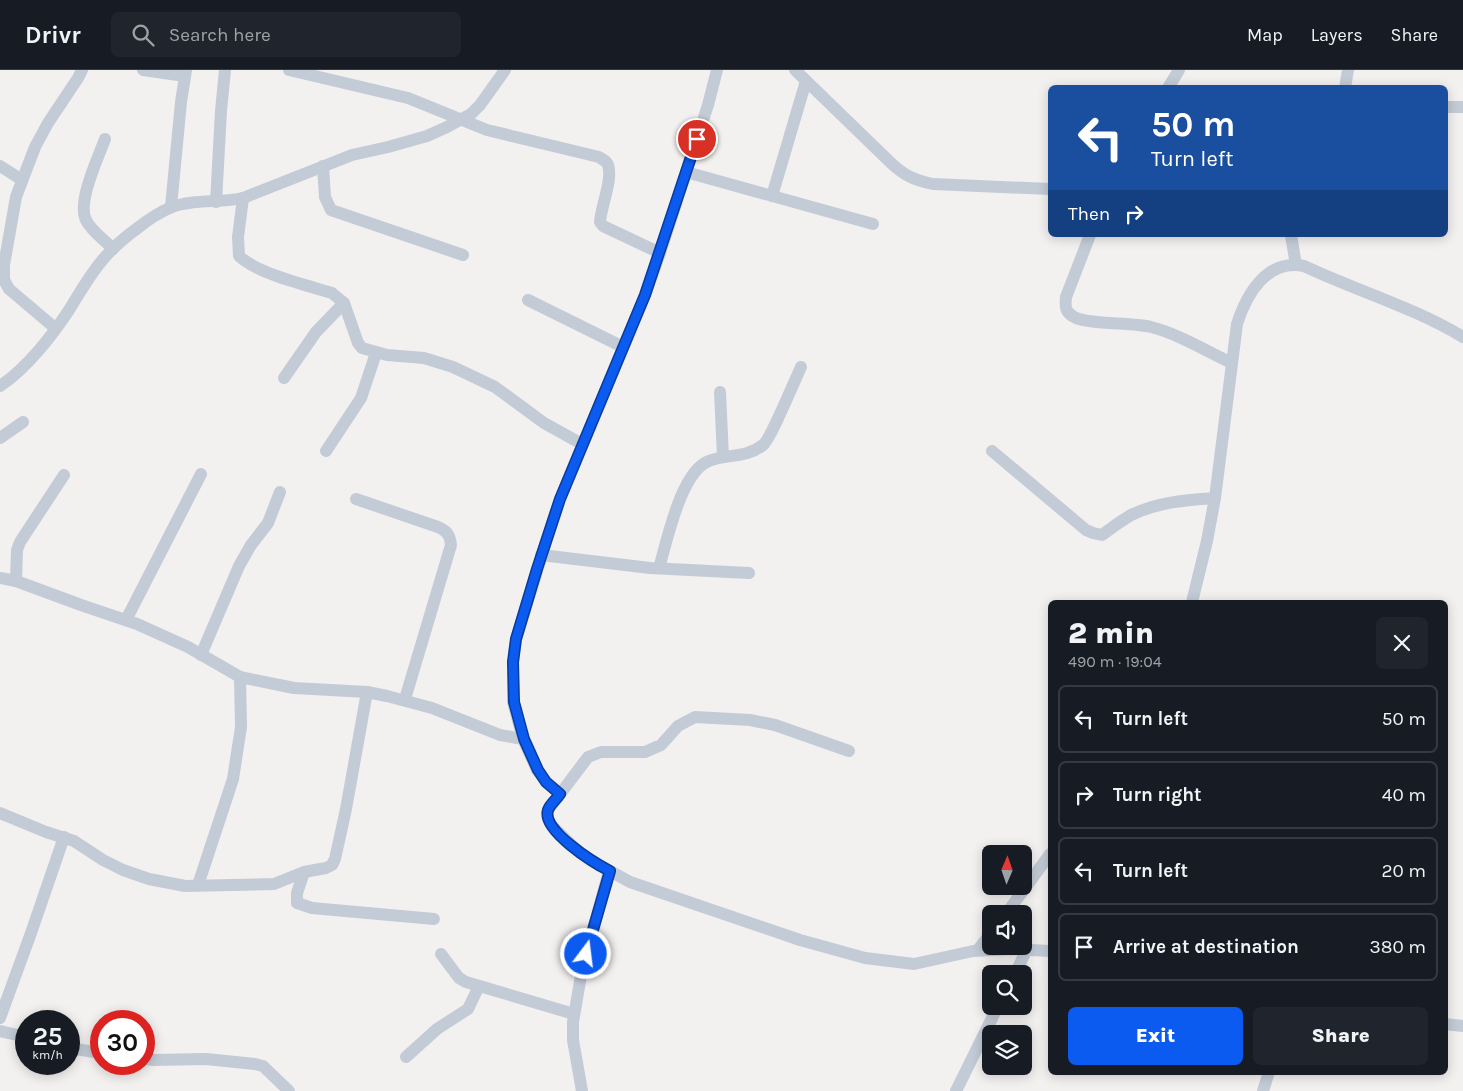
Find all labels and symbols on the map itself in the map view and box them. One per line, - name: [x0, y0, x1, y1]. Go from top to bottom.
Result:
- pin: [676, 118, 718, 160]
- north arrow: [982, 845, 1032, 895]
- position arrow: [559, 927, 611, 979]
- speed limit sign: 30: [90, 1010, 155, 1075]

